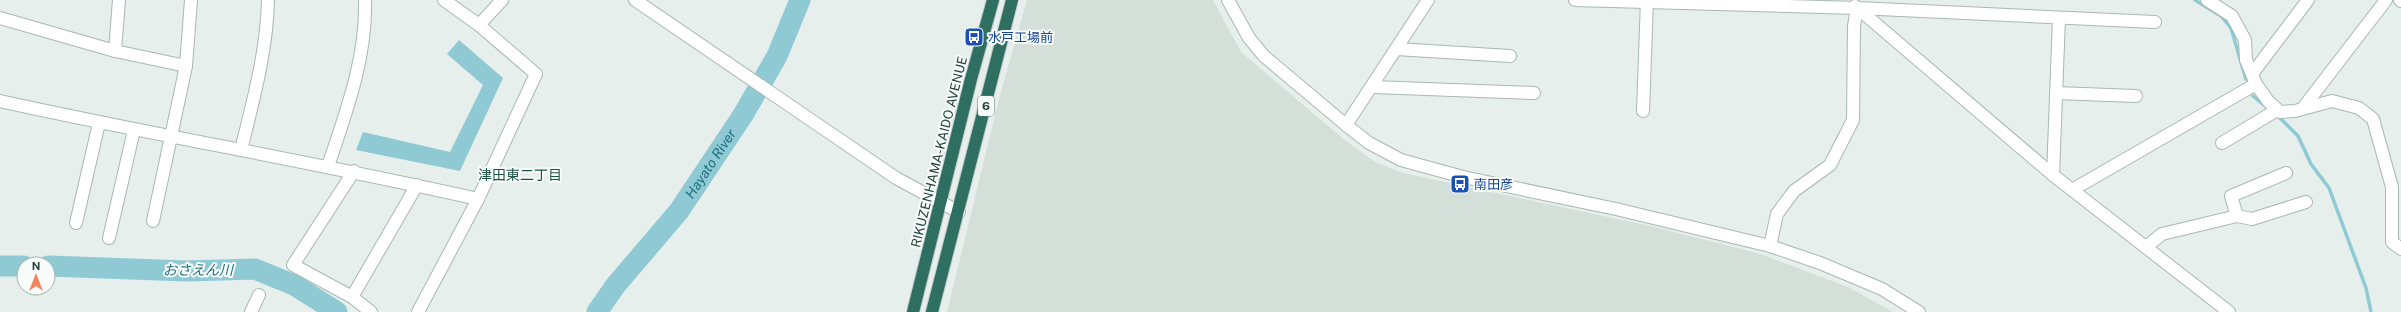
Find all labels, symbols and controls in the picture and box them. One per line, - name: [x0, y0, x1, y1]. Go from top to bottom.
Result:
- bus stop icon: 水戸工場前: [963, 26, 985, 48]
- place label: 水戸工場前: [988, 30, 1053, 45]
- street label: RIKUZENHAMA-KAIDO AVENUE: [908, 55, 970, 249]
- road number: 6: [978, 96, 994, 116]
- water label: Hayato River: [682, 126, 740, 201]
- district label: 津田東二丁目: [478, 167, 562, 183]
- bus stop icon: 南田彦: [1449, 173, 1471, 195]
- place label: 南田彦: [1474, 177, 1513, 192]
- north arrow: [16, 256, 56, 296]
- text: N: [32, 260, 40, 272]
- water label: おさえん川: [163, 262, 235, 278]

